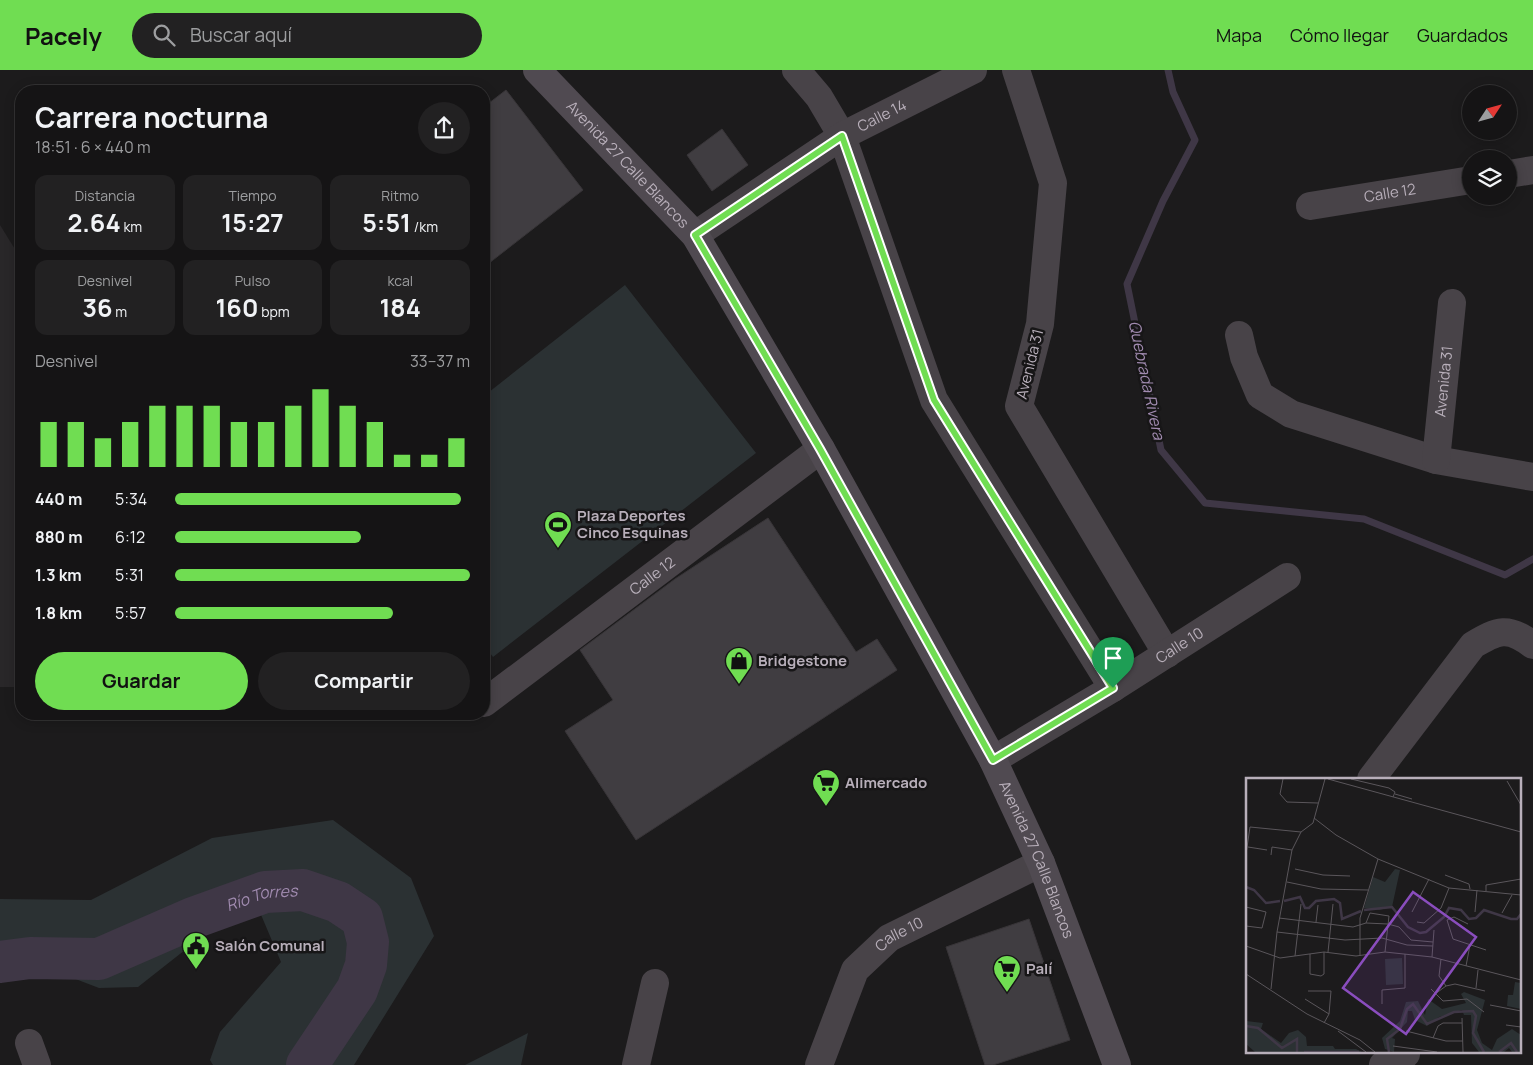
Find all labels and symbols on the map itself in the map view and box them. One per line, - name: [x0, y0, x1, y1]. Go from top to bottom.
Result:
- north arrow: [1462, 85, 1518, 140]
- street label: Calle 14: [854, 94, 910, 137]
- street label: Avenida 27 Calle Blancos: [562, 96, 694, 233]
- street label: Calle 12: [1362, 178, 1417, 207]
- water label: Quebrada Rivera: [1124, 318, 1171, 443]
- street label: Avenida 31: [1011, 327, 1048, 401]
- street label: Avenida 31: [1429, 345, 1458, 418]
- place label: Plaza Deportes Cinco Esquinas: [577, 505, 688, 543]
- sports icon: Plaza Deportes Cinco Esquinas: [543, 510, 573, 549]
- street label: Calle 12: [625, 551, 679, 600]
- street label: Calle 10: [1151, 622, 1207, 668]
- pin: [1092, 637, 1134, 688]
- shop icon: Bridgestone: [724, 646, 754, 685]
- place label: Bridgestone: [758, 650, 847, 671]
- supermarket icon: Alimercado: [811, 768, 841, 807]
- place label: Alimercado: [845, 772, 927, 793]
- street label: Avenida 27 Calle Blancos: [994, 777, 1079, 941]
- inset map: [1246, 778, 1520, 1052]
- water label: Río Torres: [223, 879, 299, 916]
- street label: Calle 10: [870, 912, 927, 956]
- public building icon: Salón Comunal: [181, 931, 211, 970]
- place label: Salón Comunal: [215, 935, 325, 956]
- supermarket icon: Palí: [992, 954, 1022, 993]
- place label: Palí: [1026, 958, 1052, 979]

